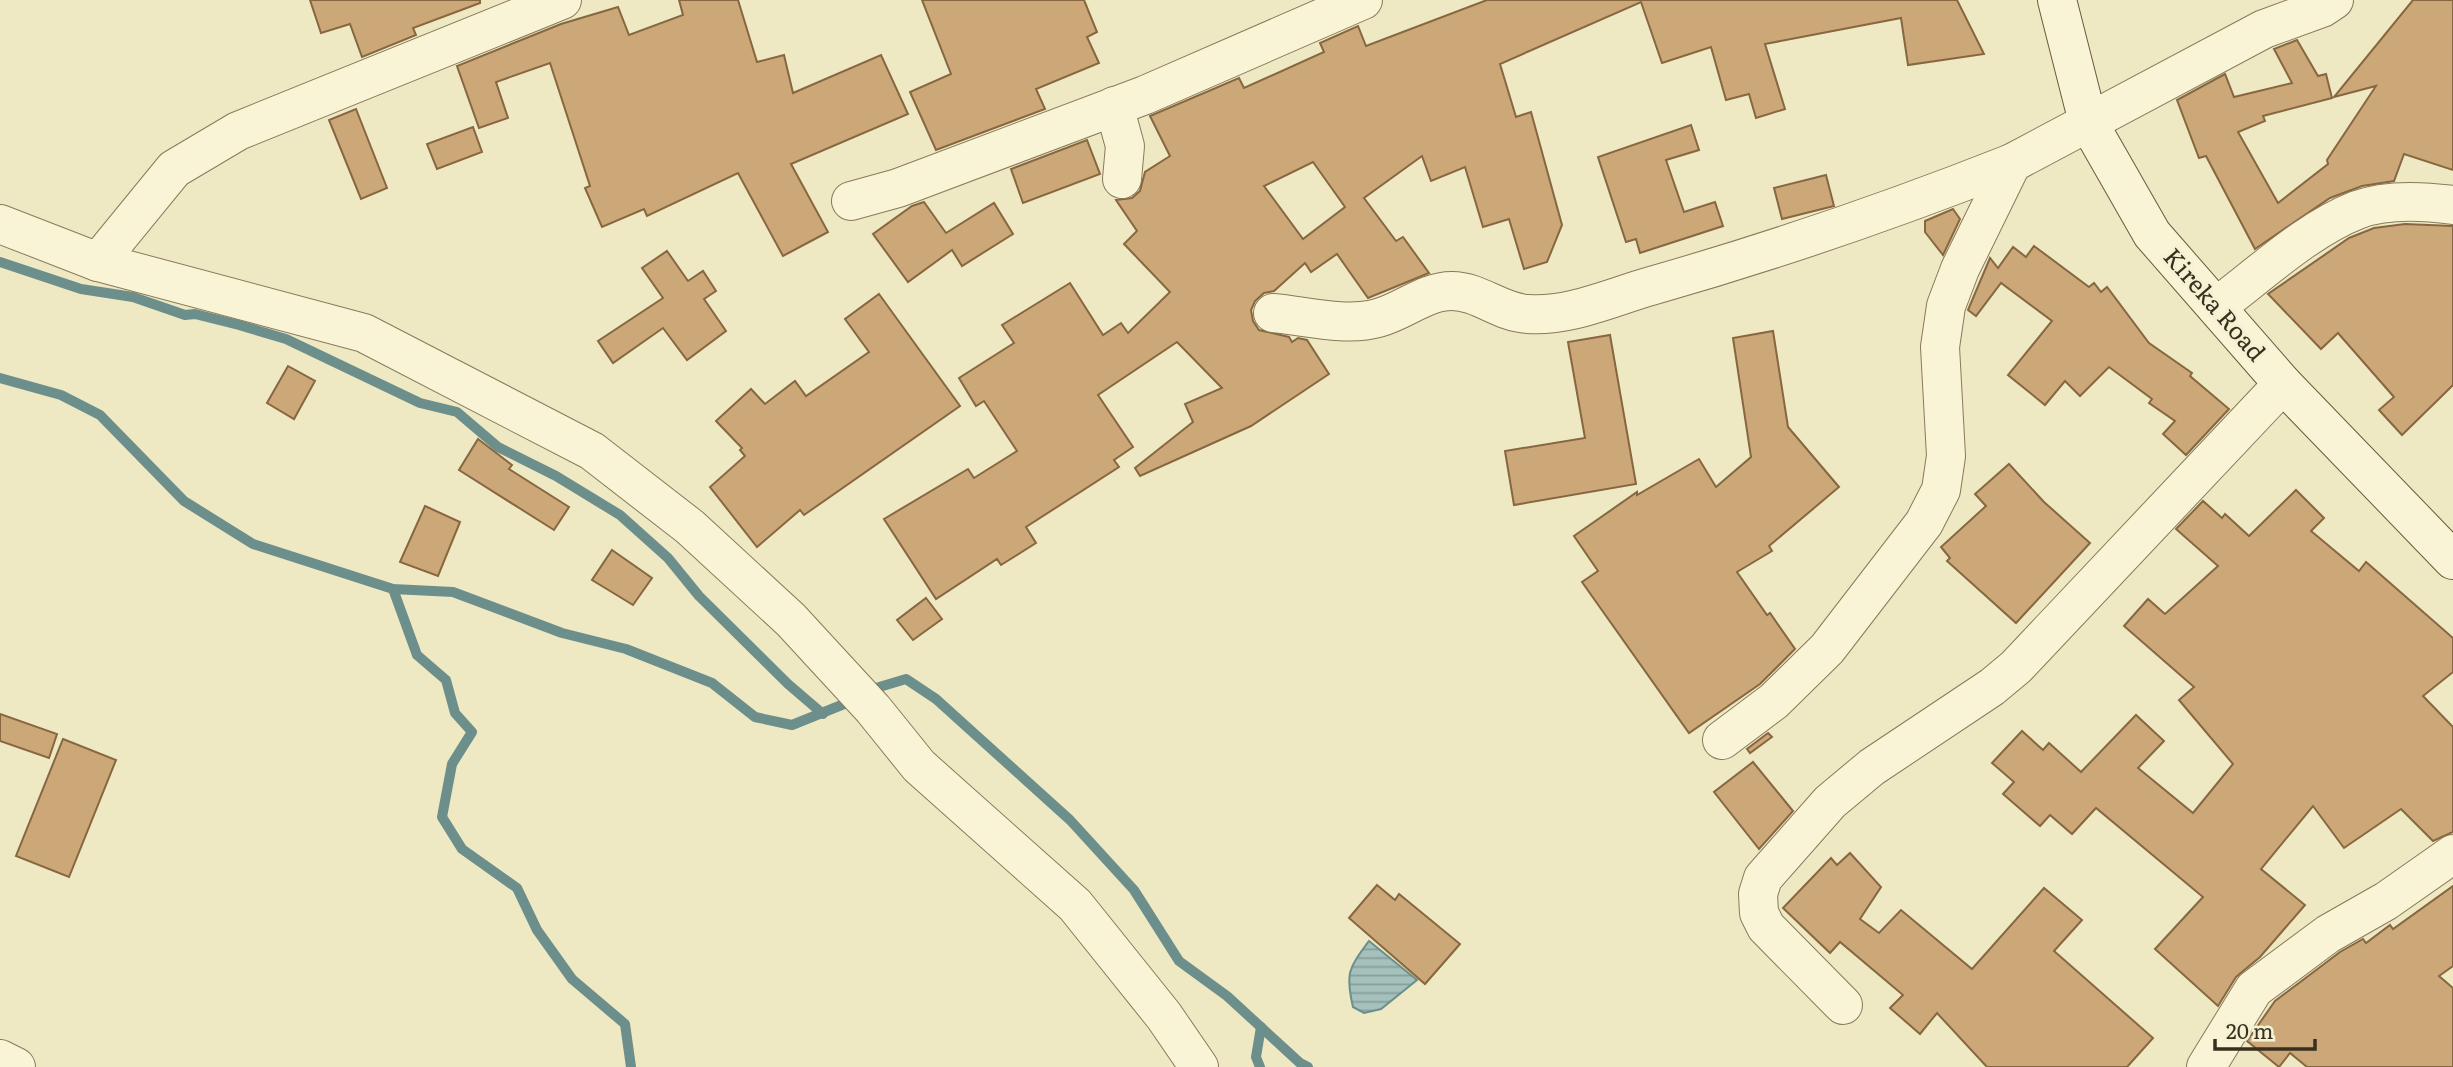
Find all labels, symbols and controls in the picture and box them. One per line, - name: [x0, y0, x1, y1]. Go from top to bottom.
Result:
- street label: Kireka Road: [2157, 239, 2275, 368]
- scale bar: [2215, 1007, 2315, 1052]
- text: 20 m: [2226, 1014, 2273, 1045]

